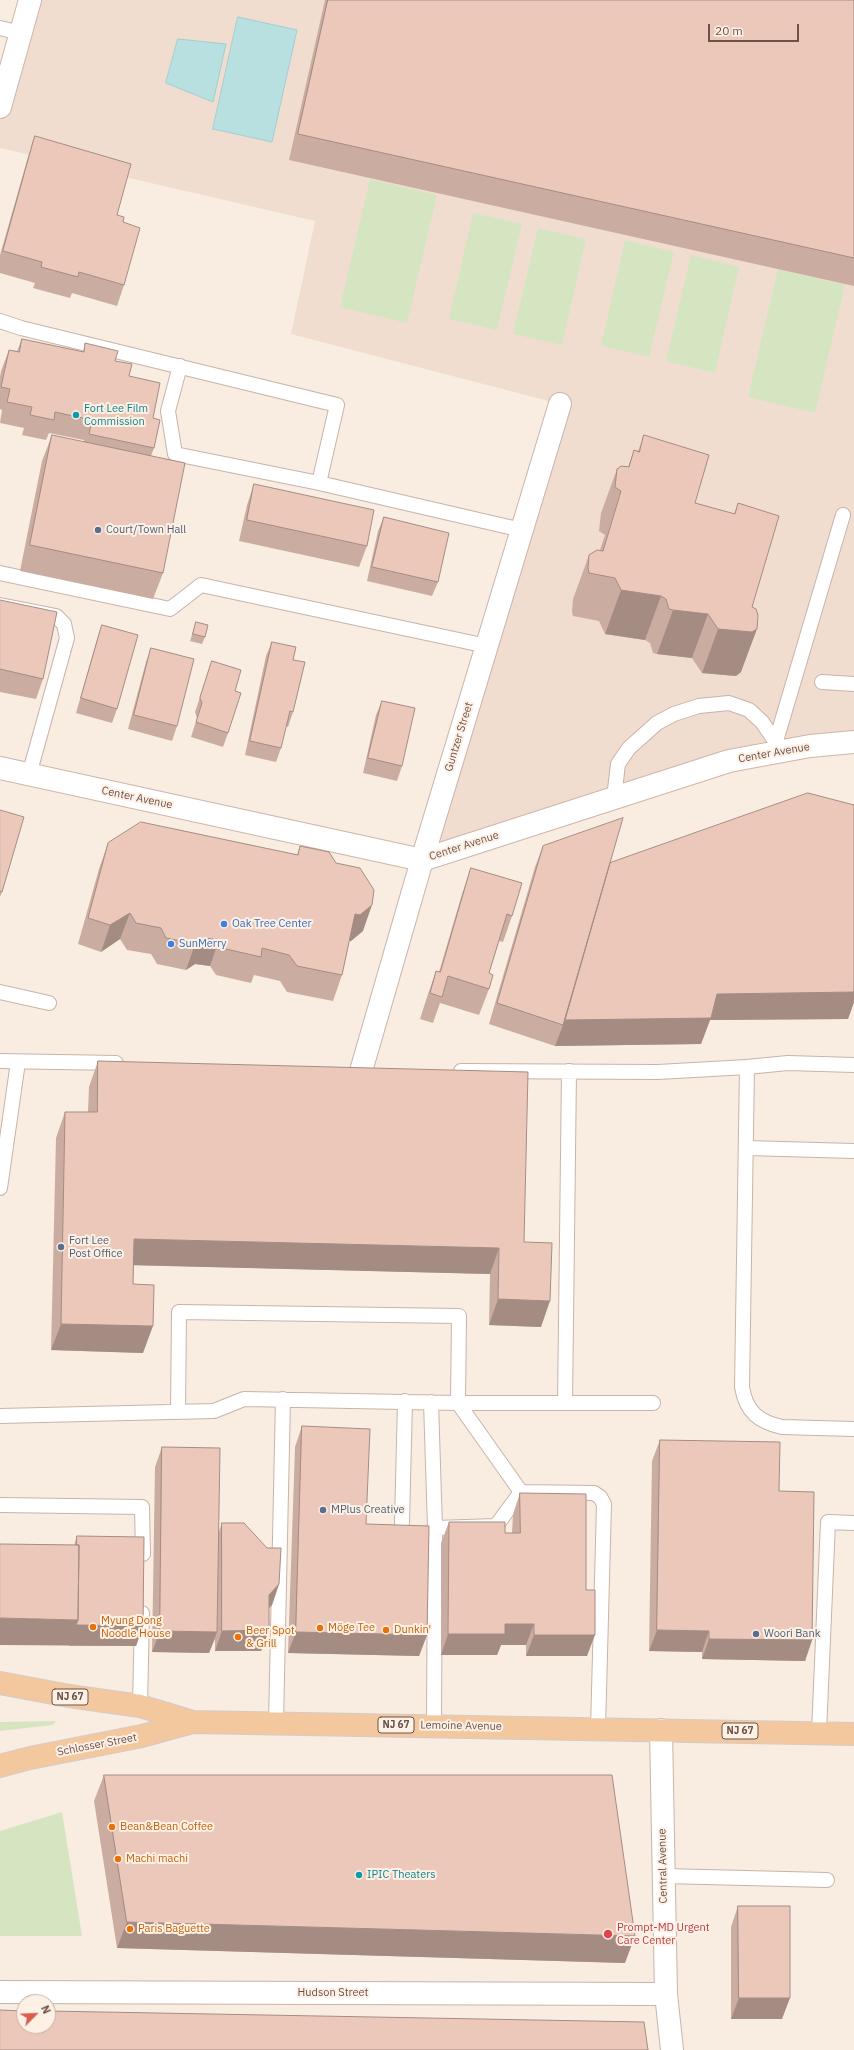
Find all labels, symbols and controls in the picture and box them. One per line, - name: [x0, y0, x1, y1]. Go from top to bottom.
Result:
- scale bar: [710, 16, 801, 42]
- text: 20 m: [715, 23, 743, 38]
- place label: Fort Lee Film Commission: [84, 402, 148, 428]
- marker: Fort Lee Film Commission: [71, 410, 81, 420]
- place label: Court/Town Hall: [106, 523, 186, 537]
- marker: Court/Town Hall: [93, 525, 103, 535]
- street label: Guntzer Street: [442, 701, 476, 773]
- street label: Center Avenue: [737, 740, 811, 766]
- street label: Center Avenue: [100, 784, 174, 812]
- street label: Center Avenue: [428, 829, 500, 863]
- place label: Oak Tree Center: [232, 917, 312, 931]
- marker: Oak Tree Center: [219, 919, 229, 929]
- place label: SunMerry: [179, 937, 227, 951]
- marker: SunMerry: [166, 939, 176, 949]
- place label: Fort Lee Post Office: [69, 1234, 122, 1260]
- marker: Fort Lee Post Office: [56, 1242, 66, 1252]
- place label: MPlus Creative: [331, 1503, 404, 1517]
- marker: MPlus Creative: [318, 1505, 328, 1515]
- place label: Myung Dong Noodle House: [101, 1614, 171, 1640]
- place label: Möge Tee: [328, 1621, 375, 1635]
- marker: Myung Dong Noodle House: [88, 1622, 98, 1632]
- marker: Möge Tee: [315, 1623, 325, 1633]
- place label: Dunkin': [394, 1623, 431, 1637]
- place label: Beer Spot & Grill: [246, 1624, 295, 1650]
- marker: Dunkin': [381, 1625, 391, 1635]
- place label: Woori Bank: [764, 1627, 820, 1641]
- marker: Woori Bank: [751, 1629, 761, 1639]
- marker: Beer Spot & Grill: [233, 1632, 243, 1642]
- road number: NJ 67: [52, 1689, 88, 1705]
- road number: NJ 67: [378, 1717, 414, 1733]
- street label: Lemoine Avenue: [420, 1719, 502, 1733]
- road number: NJ 67: [722, 1723, 758, 1739]
- street label: Schlosser Street: [56, 1731, 138, 1759]
- place label: Bean&Bean Coffee: [120, 1820, 213, 1834]
- marker: Bean&Bean Coffee: [107, 1822, 117, 1832]
- street label: Central Avenue: [656, 1828, 670, 1904]
- place label: Machi machi: [126, 1852, 188, 1866]
- marker: Machi machi: [113, 1854, 123, 1864]
- place label: IPIC Theaters: [367, 1868, 436, 1882]
- marker: IPIC Theaters: [354, 1870, 364, 1880]
- place label: Prompt-MD Urgent Care Center: [617, 1921, 710, 1947]
- place label: Paris Baguette: [138, 1922, 210, 1936]
- marker: Paris Baguette: [125, 1924, 135, 1934]
- marker: Prompt-MD Urgent Care Center: [602, 1928, 614, 1940]
- street label: Hudson Street: [298, 1986, 368, 2000]
- north arrow: [16, 1994, 56, 2034]
- text: N: [38, 2003, 54, 2016]

